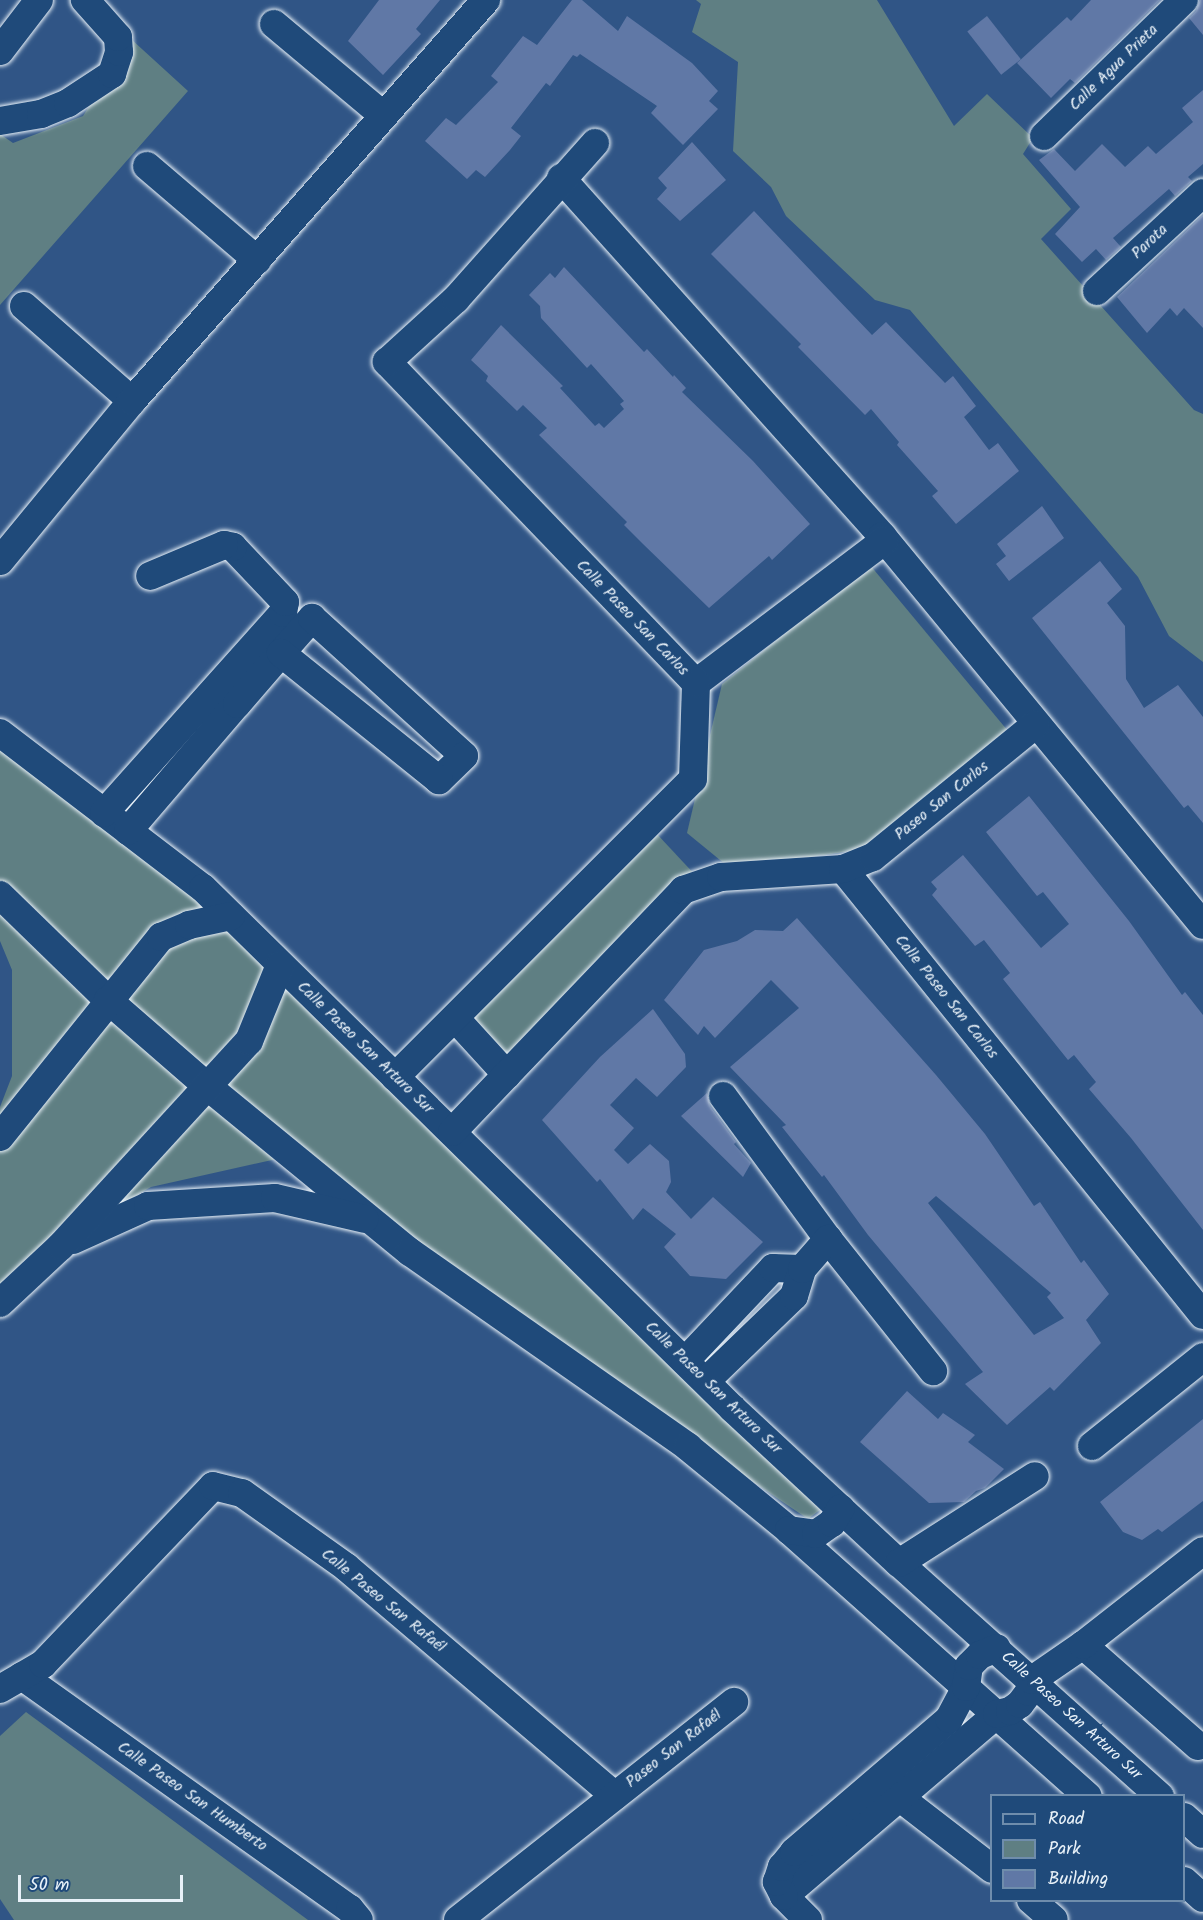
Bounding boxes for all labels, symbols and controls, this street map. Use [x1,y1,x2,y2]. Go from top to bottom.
street label: Calle Agua Prieta [1066,21,1162,115]
street label: Parota [1128,221,1172,263]
street label: Calle Paseo San Carlos [572,556,692,680]
street label: Paseo San Carlos [891,757,993,845]
street label: Calle Paseo San Carlos [890,931,1002,1063]
street label: Calle Paseo San Arturo Sur [293,978,437,1118]
street label: Calle Paseo San Arturo Sur [641,1318,785,1458]
street label: Calle Paseo San Rafaél [317,1545,449,1657]
street label: Calle Paseo San Arturo Sur [997,1648,1145,1784]
street label: Paseo San Rafaél [622,1706,726,1792]
street label: Calle Paseo San Humberto [113,1738,271,1856]
legend [990,1794,1185,1902]
text: Road [1048,1805,1084,1834]
text: Park [1048,1835,1081,1864]
scale bar [21,1863,186,1901]
text: Building [1048,1865,1108,1894]
text: 50 m [29,1871,69,1900]

